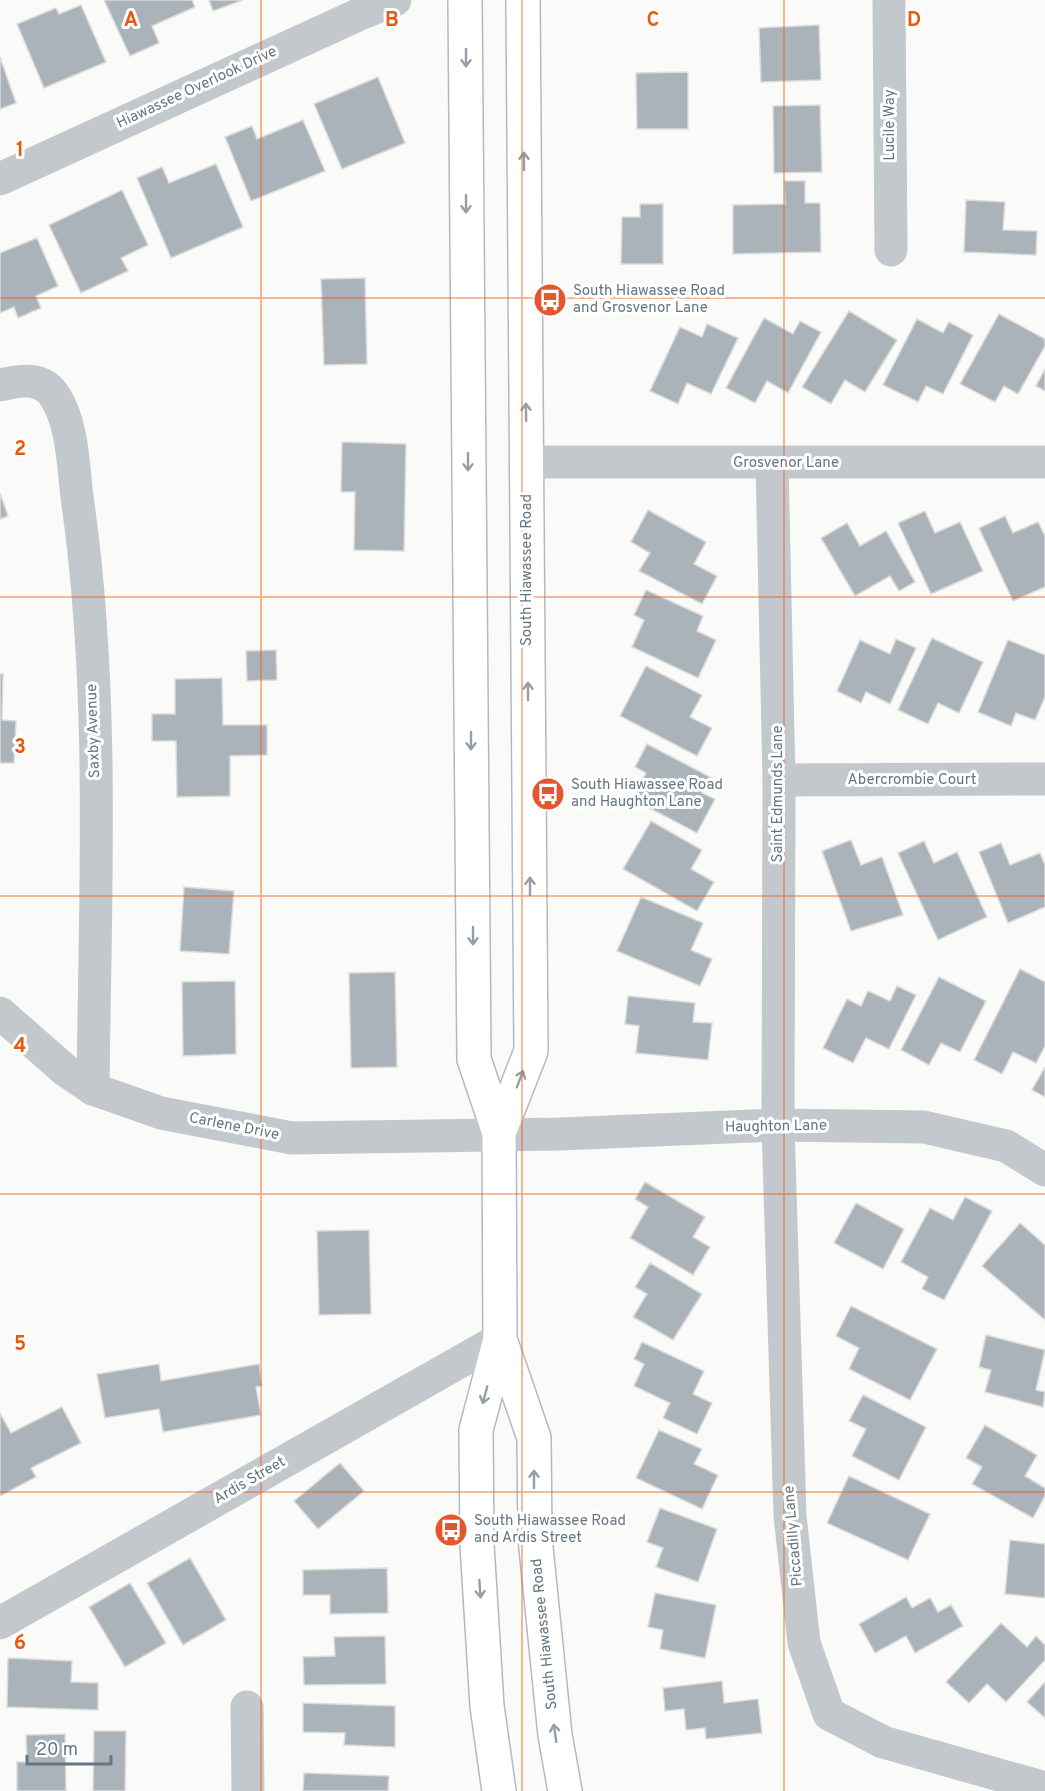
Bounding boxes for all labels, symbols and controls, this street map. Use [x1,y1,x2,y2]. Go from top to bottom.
text: A [124,8,138,34]
text: B [385,8,399,34]
text: C [647,8,659,34]
text: D [907,8,921,34]
street label: Hiawassee Overlook Drive [114,42,280,134]
one-way arrow [460,48,472,68]
street label: Lucile Way [881,89,900,161]
text: 1 [16,138,24,164]
one-way arrow [518,151,530,171]
one-way arrow [460,193,472,213]
bus stop icon: South Hiawassee Road and Grosvenor Lane [532,282,568,318]
place label: South Hiawassee Road and Grosvenor Lane [573,282,725,318]
one-way arrow [520,402,532,422]
text: 2 [14,437,26,463]
one-way arrow [463,451,474,471]
street label: Grosvenor Lane [733,454,839,473]
street label: South Hiawassee Road [518,494,537,646]
one-way arrow [522,681,534,701]
street label: Saxby Avenue [83,684,105,778]
street label: Saint Edmunds Lane [769,725,788,863]
one-way arrow [465,730,477,750]
text: 3 [14,735,26,761]
street label: Abercrombie Court [848,771,976,790]
bus stop icon: South Hiawassee Road and Haughton Lane [530,776,566,812]
place label: South Hiawassee Road and Haughton Lane [571,776,723,812]
one-way arrow [524,876,536,896]
one-way arrow [467,925,478,945]
text: 4 [14,1034,26,1060]
one-way arrow [515,1070,526,1088]
street label: Carlene Drive [187,1109,281,1145]
street label: Haughton Lane [725,1117,827,1137]
text: 5 [14,1332,26,1358]
one-way arrow [479,1385,490,1404]
street label: Ardis Street [211,1453,289,1509]
one-way arrow [528,1470,540,1490]
street label: Piccadilly Lane [780,1485,808,1587]
bus stop icon: South Hiawassee Road and Ardis Street [433,1512,469,1548]
place label: South Hiawassee Road and Ardis Street [474,1512,626,1548]
street label: South Hiawassee Road [528,1557,562,1711]
one-way arrow [475,1578,486,1598]
text: 6 [14,1631,26,1657]
one-way arrow [549,1724,560,1744]
scale bar [27,1728,111,1766]
text: 20 m [36,1739,78,1762]

